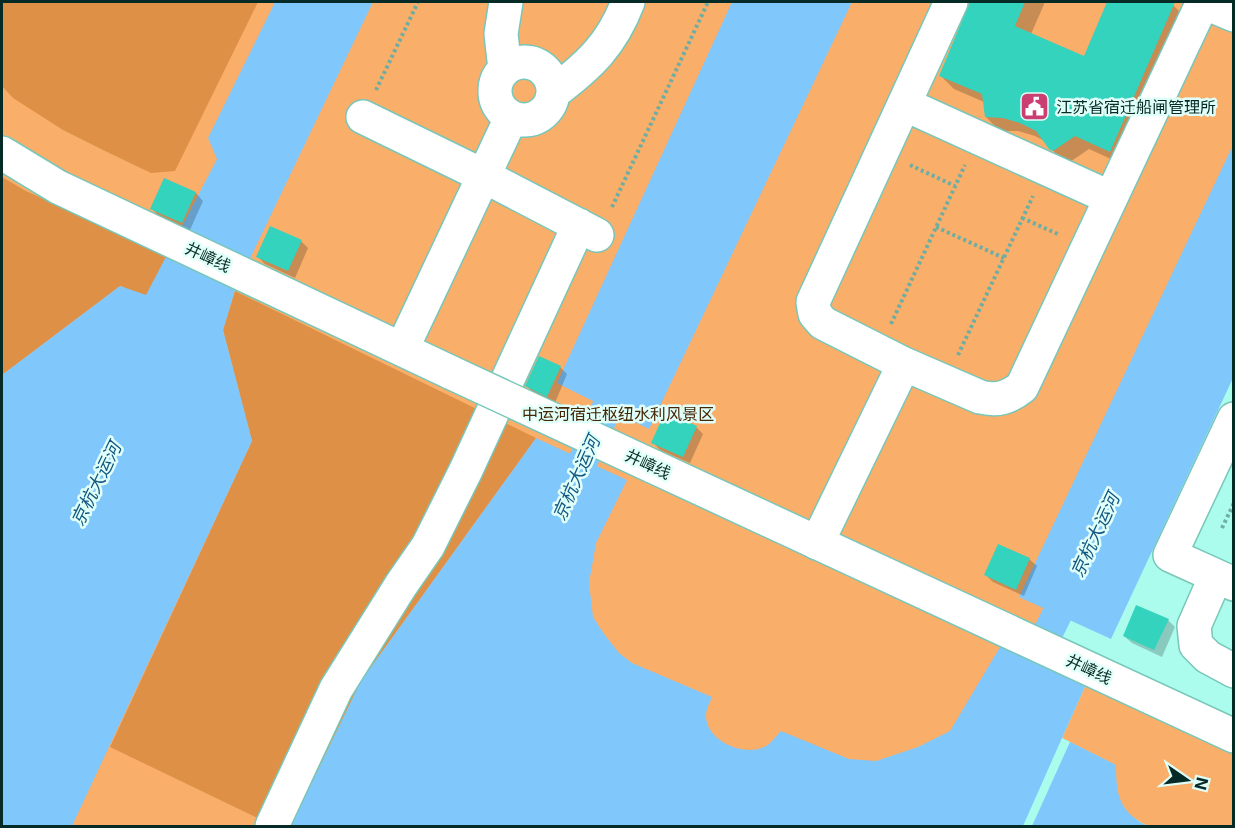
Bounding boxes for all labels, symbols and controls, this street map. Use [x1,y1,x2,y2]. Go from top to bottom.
public building icon: 江苏省宿迁船闸管理所 [1019,91,1051,123]
place label: 江苏省宿迁船闸管理所 [1056,97,1216,117]
street label: 井嶂线 [182,238,234,276]
park label: 中运河宿迁枢纽水利风景区 [522,404,714,424]
water label: 京杭大运河 [548,430,605,523]
water label: 京杭大运河 [67,436,126,529]
street label: 井嶂线 [622,445,674,483]
water label: 京杭大运河 [1066,487,1125,580]
street label: 井嶂线 [1063,650,1115,688]
north arrow [1157,750,1217,810]
text: N [1190,775,1213,792]

